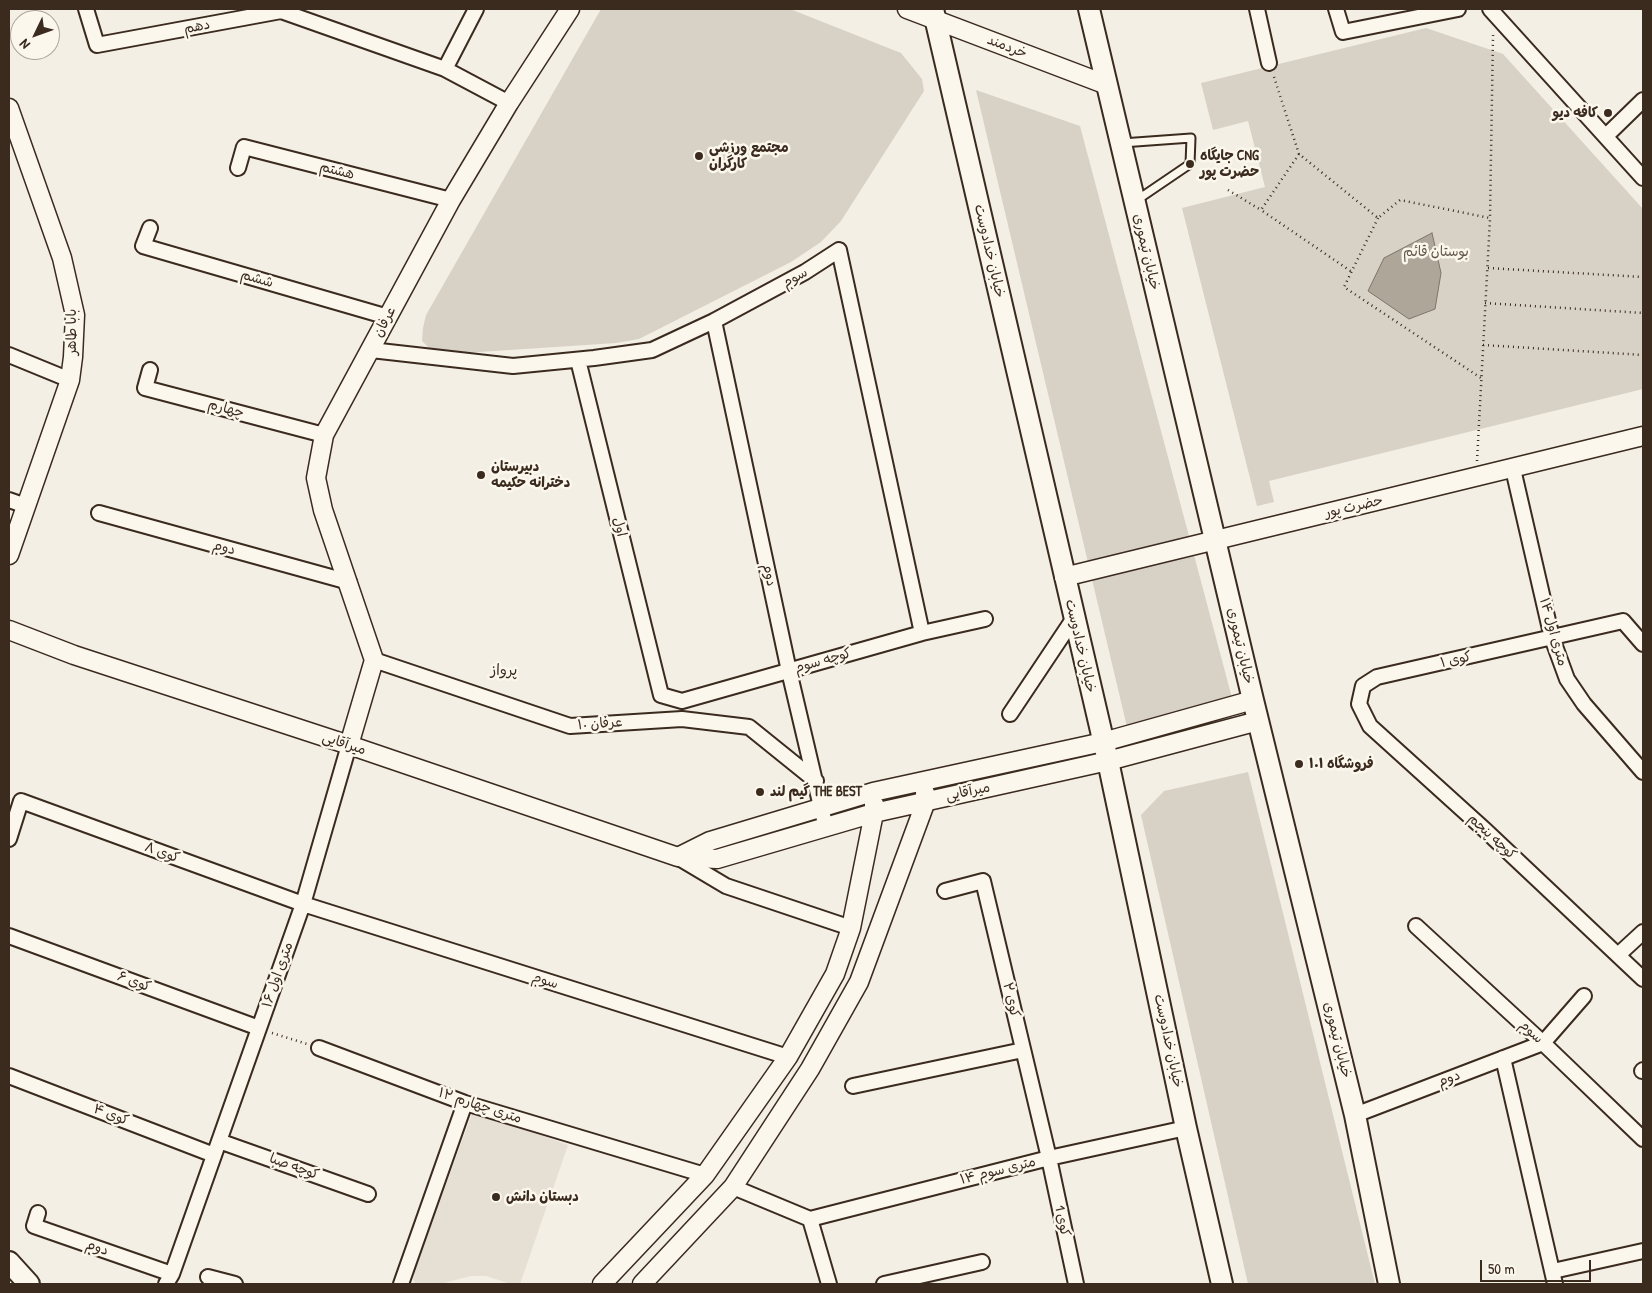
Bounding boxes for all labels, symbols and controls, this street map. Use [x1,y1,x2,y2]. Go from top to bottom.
north arrow [10,10,60,60]
street label: دهم [182,16,212,38]
street label: خردمند [985,32,1029,62]
text: N [15,36,34,54]
place label: کافه دیو [1552,105,1598,121]
marker: کافه دیو [1602,107,1614,119]
place label: مجتمع ورزشی کارگران [709,140,789,172]
place label: جایگاه CNG حضرت پور [1200,148,1259,180]
marker: مجتمع ورزشی کارگران [693,150,705,162]
marker: جایگاه CNG حضرت پور [1184,158,1196,170]
street label: هشتم [318,159,356,183]
street label: خیابان خدادوست [970,203,1008,299]
street label: خیابان تیموری [1129,212,1163,292]
park label: بوستان قائم [1403,244,1469,260]
street label: سوم [779,264,811,292]
street label: ششم [239,266,275,292]
street label: عرفان [370,304,400,340]
street label: بابا طاهر [64,309,80,355]
street label: چهارم [206,396,246,422]
place label: دبیرستان دخترانه حکیمه [491,459,570,492]
marker: دبیرستان دخترانه حکیمه [475,469,487,481]
street label: حضرت پور [1323,492,1385,522]
street label: اول [609,516,629,538]
street label: دوم [211,537,237,559]
street label: دوم [758,562,780,588]
street label: ۱۴ متری اول [1535,596,1571,668]
street label: خیابان خدادوست [1061,598,1099,694]
street label: خیابان تیموری [1223,606,1257,686]
street label: کوچه سوم [793,645,853,677]
street label: کوی ۱ [1439,648,1473,672]
district label: پرواز [491,662,517,680]
street label: عرفان ۱۰ [577,714,623,734]
street label: میرآقایی [320,729,368,759]
place label: فروشگاه ۱۰۱ [1309,756,1374,772]
marker: فروشگاه ۱۰۱ [1293,758,1305,770]
street label: میرآقایی [944,779,992,805]
place label: گیم لند THE BEST [770,784,862,800]
marker: گیم لند THE BEST [754,786,766,798]
street label: کوچه پنجم [1464,810,1520,864]
street label: کوی ۸ [142,839,182,867]
street label: ۱۶ متری اول [259,940,297,1010]
street label: کوی ۶ [115,968,153,996]
street label: سوم [530,969,560,993]
street label: کوی ۲ [999,981,1023,1019]
street label: خیابان خدادوست [1150,993,1186,1089]
street label: خیابان تیموری [1319,1000,1355,1080]
street label: سوم [1516,1017,1546,1047]
street label: دوم [1435,1067,1463,1091]
street label: ۱۲ متری چهارم [436,1085,524,1127]
street label: کوی ۴ [91,1101,131,1129]
street label: کوچه صبا [267,1150,321,1184]
street label: ۱۴ متری سوم [958,1153,1038,1189]
place label: دبستان دانش [506,1189,579,1205]
marker: دبستان دانش [490,1191,502,1203]
street label: کوی 1 [1051,1204,1073,1238]
street label: دوم [84,1236,110,1260]
scale bar [1482,1250,1593,1282]
text: 50 m [1488,1258,1515,1279]

